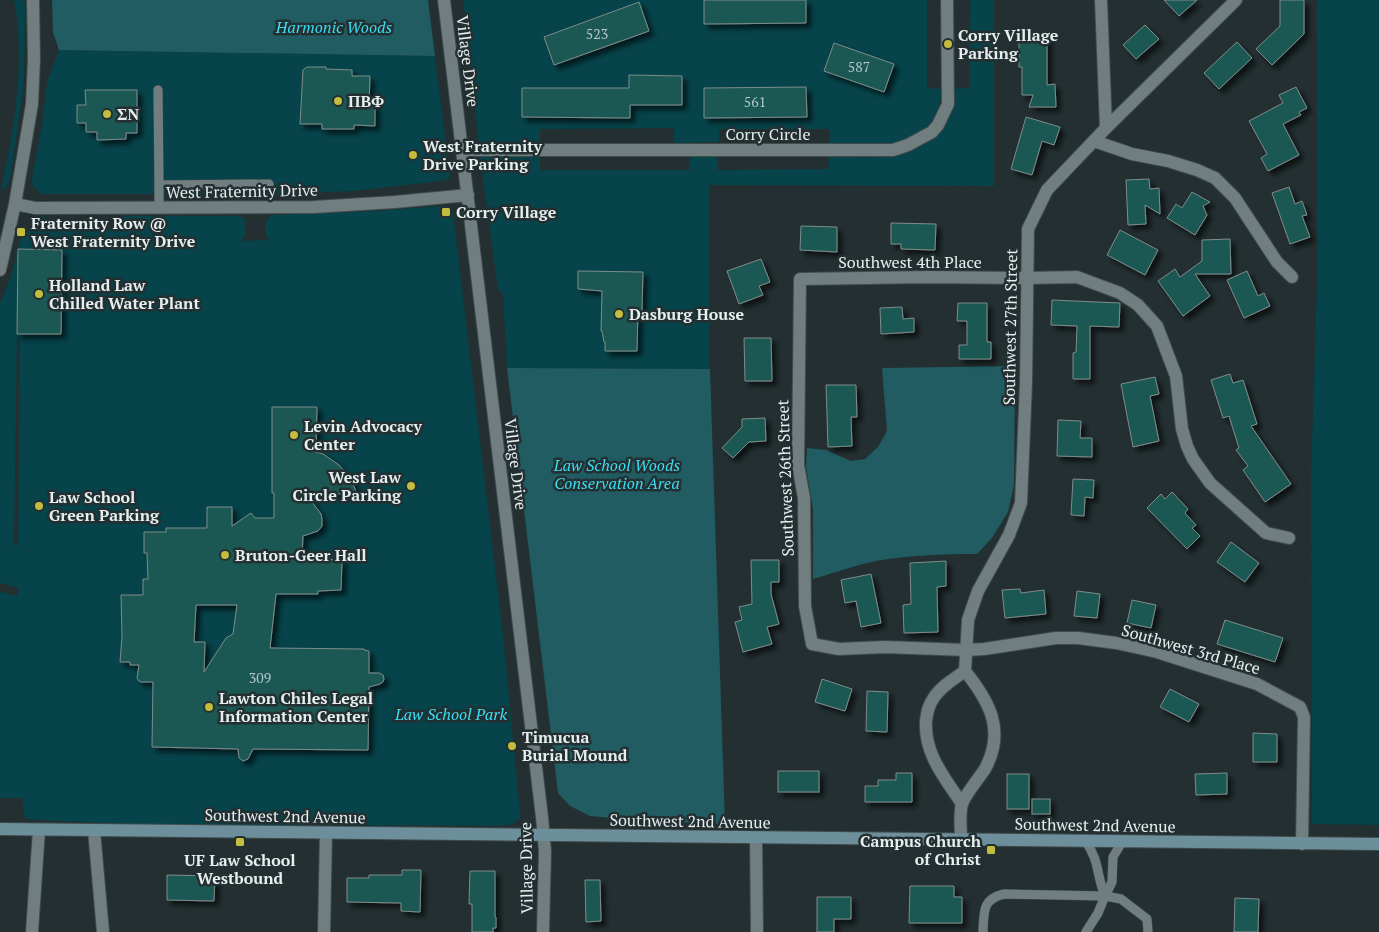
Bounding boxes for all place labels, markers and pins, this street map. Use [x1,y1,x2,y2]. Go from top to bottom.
place label: Corry Village Parking [958,24,1059,64]
marker: Corry Village Parking [942,38,954,50]
place label: ΠΒΦ [348,90,384,112]
marker: ΠΒΦ [332,95,344,107]
place label: ΣΝ [117,103,139,125]
marker: ΣΝ [101,108,113,120]
place label: West Fraternity Drive Parking [423,135,543,175]
marker: West Fraternity Drive Parking [407,149,419,161]
place label: Corry Village [456,201,557,223]
marker: Corry Village [440,206,452,218]
place label: Fraternity Row @ West Fraternity Drive [31,212,196,252]
marker: Fraternity Row @ West Fraternity Drive [15,226,27,238]
place label: Holland Law Chilled Water Plant [49,274,200,314]
marker: Holland Law Chilled Water Plant [33,288,45,300]
place label: Dasburg House [629,303,745,325]
marker: Dasburg House [613,308,625,320]
place label: Levin Advocacy Center [304,415,423,455]
marker: Levin Advocacy Center [288,429,300,441]
place label: West Law Circle Parking [292,466,402,506]
marker: West Law Circle Parking [405,480,417,492]
place label: Law School Green Parking [49,486,160,526]
marker: Law School Green Parking [33,500,45,512]
place label: Bruton-Geer Hall [235,544,367,566]
marker: Bruton-Geer Hall [219,549,231,561]
place label: Lawton Chiles Legal Information Center [219,687,373,727]
marker: Lawton Chiles Legal Information Center [203,701,215,713]
place label: Timucua Burial Mound [522,726,628,766]
marker: Timucua Burial Mound [506,740,518,752]
place label: Campus Church of Christ [860,830,982,870]
marker: UF Law School Westbound [234,836,246,848]
marker: Campus Church of Christ [985,844,997,856]
place label: UF Law School Westbound [184,849,296,889]

